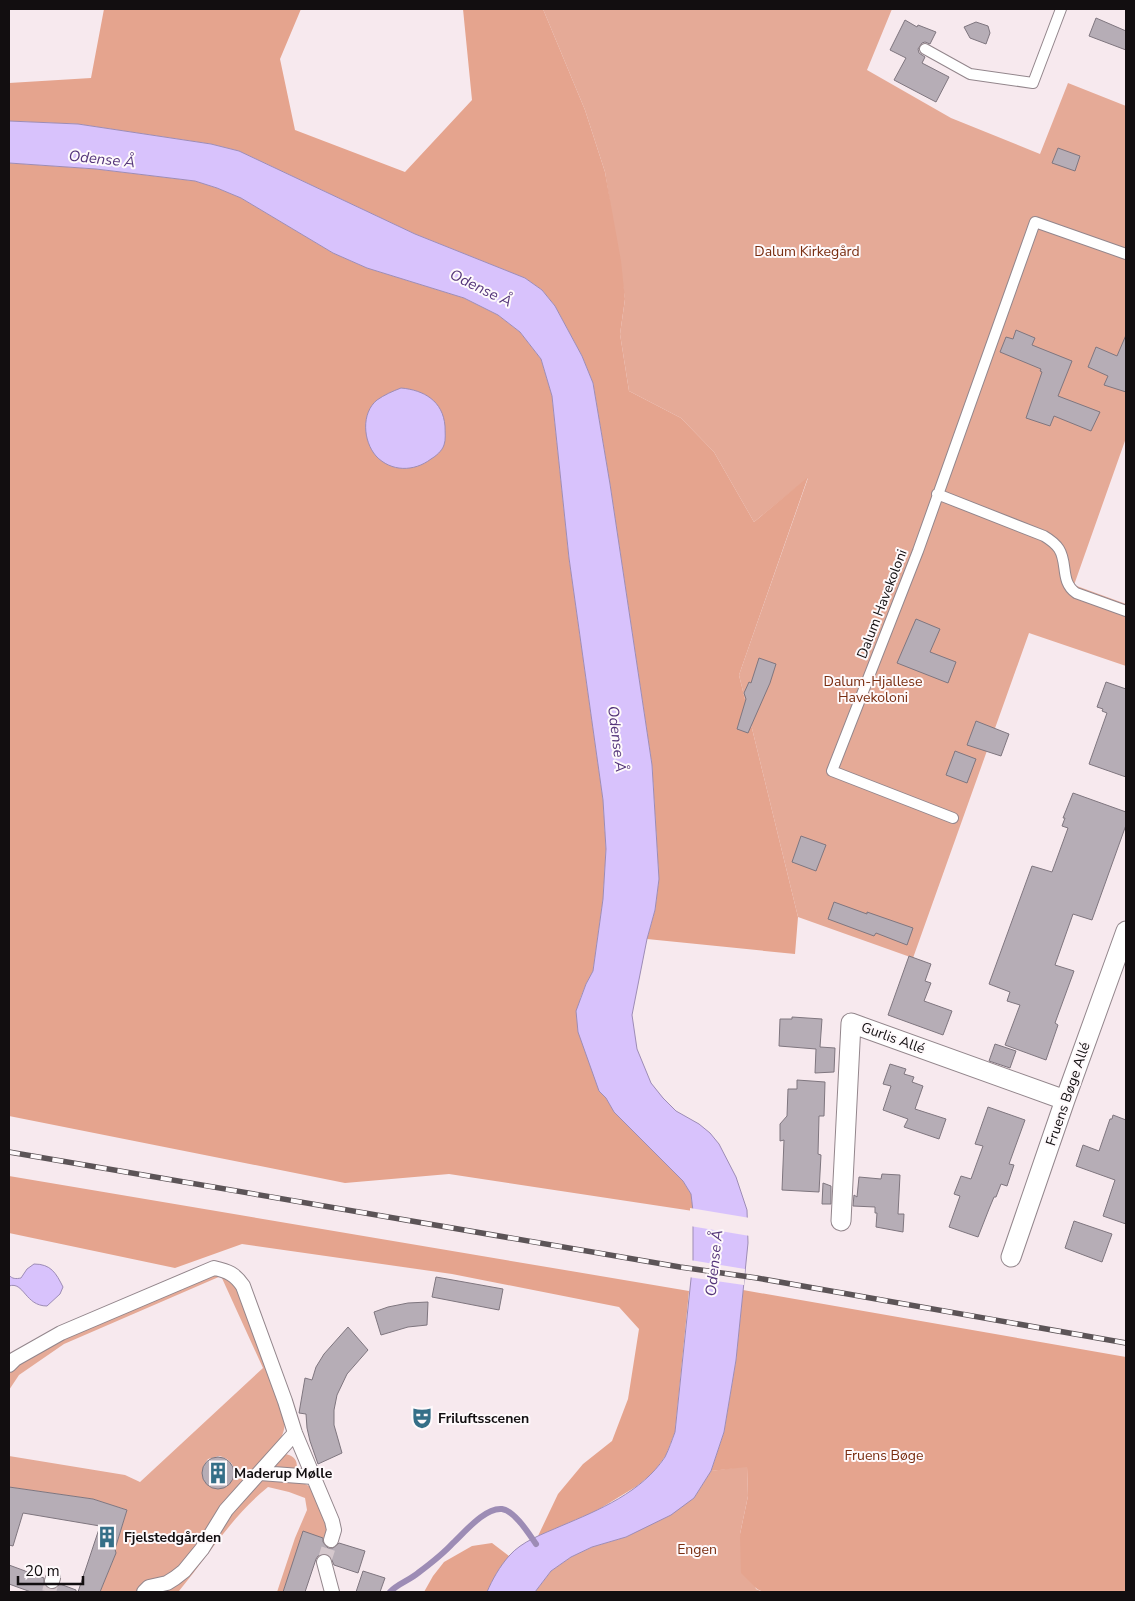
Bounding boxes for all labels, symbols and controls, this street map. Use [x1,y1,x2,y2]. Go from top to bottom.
water label: Odense Å [68,145,136,172]
park label: Dalum Kirkegård [754,242,860,261]
water label: Odense Å [447,263,516,312]
street label: Dalum Havekoloni [852,547,912,661]
park label: Dalum-Hjallese Havekoloni [824,672,922,707]
water label: Odense Å [603,705,632,773]
street label: Gurlis Allé [858,1018,928,1058]
street label: Fruens Bøge Allé [1041,1040,1095,1148]
water label: Odense Å [700,1229,727,1297]
theatre icon: Friluftsscenen [409,1405,435,1431]
place label: Friluftsscenen [438,1409,529,1428]
park label: Fruens Bøge [844,1446,924,1465]
building icon: Maderup Mølle [205,1460,231,1486]
place label: Maderup Mølle [234,1464,333,1483]
building icon: Fjelstedgården [94,1524,120,1550]
place label: Fjelstedgården [124,1528,221,1547]
park label: Engen [677,1540,717,1559]
scale bar [18,1554,82,1586]
text: 20 m [25,1561,60,1581]

